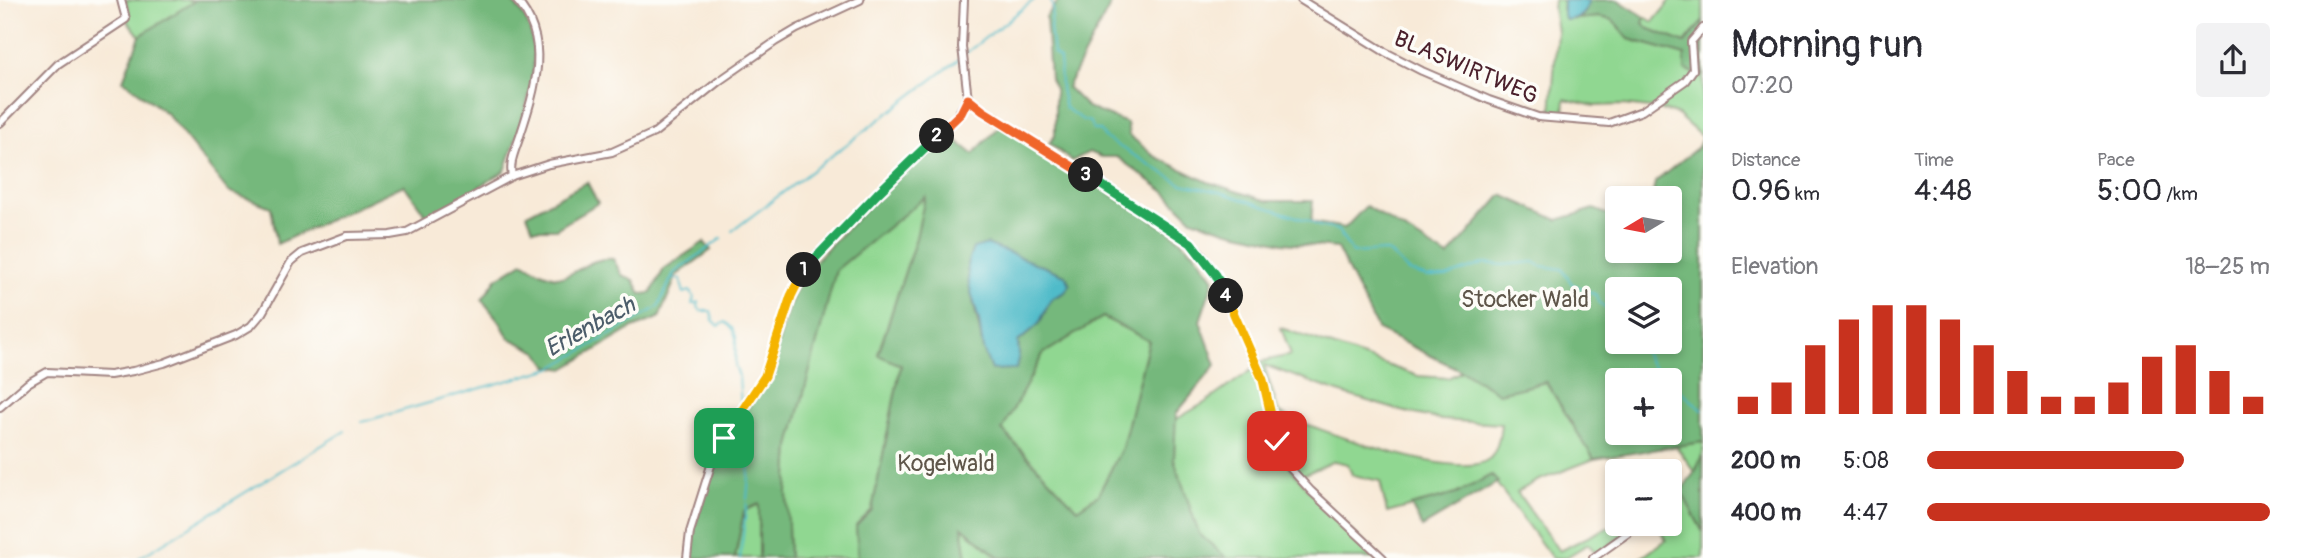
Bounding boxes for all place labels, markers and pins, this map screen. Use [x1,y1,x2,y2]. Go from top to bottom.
pin: 2 [920,118,954,154]
pin: 3 [1068,158,1104,192]
pin: 1 [786,252,822,288]
pin: 4 [1208,278,1244,314]
pin [694,408,754,468]
pin [1247,411,1307,471]

